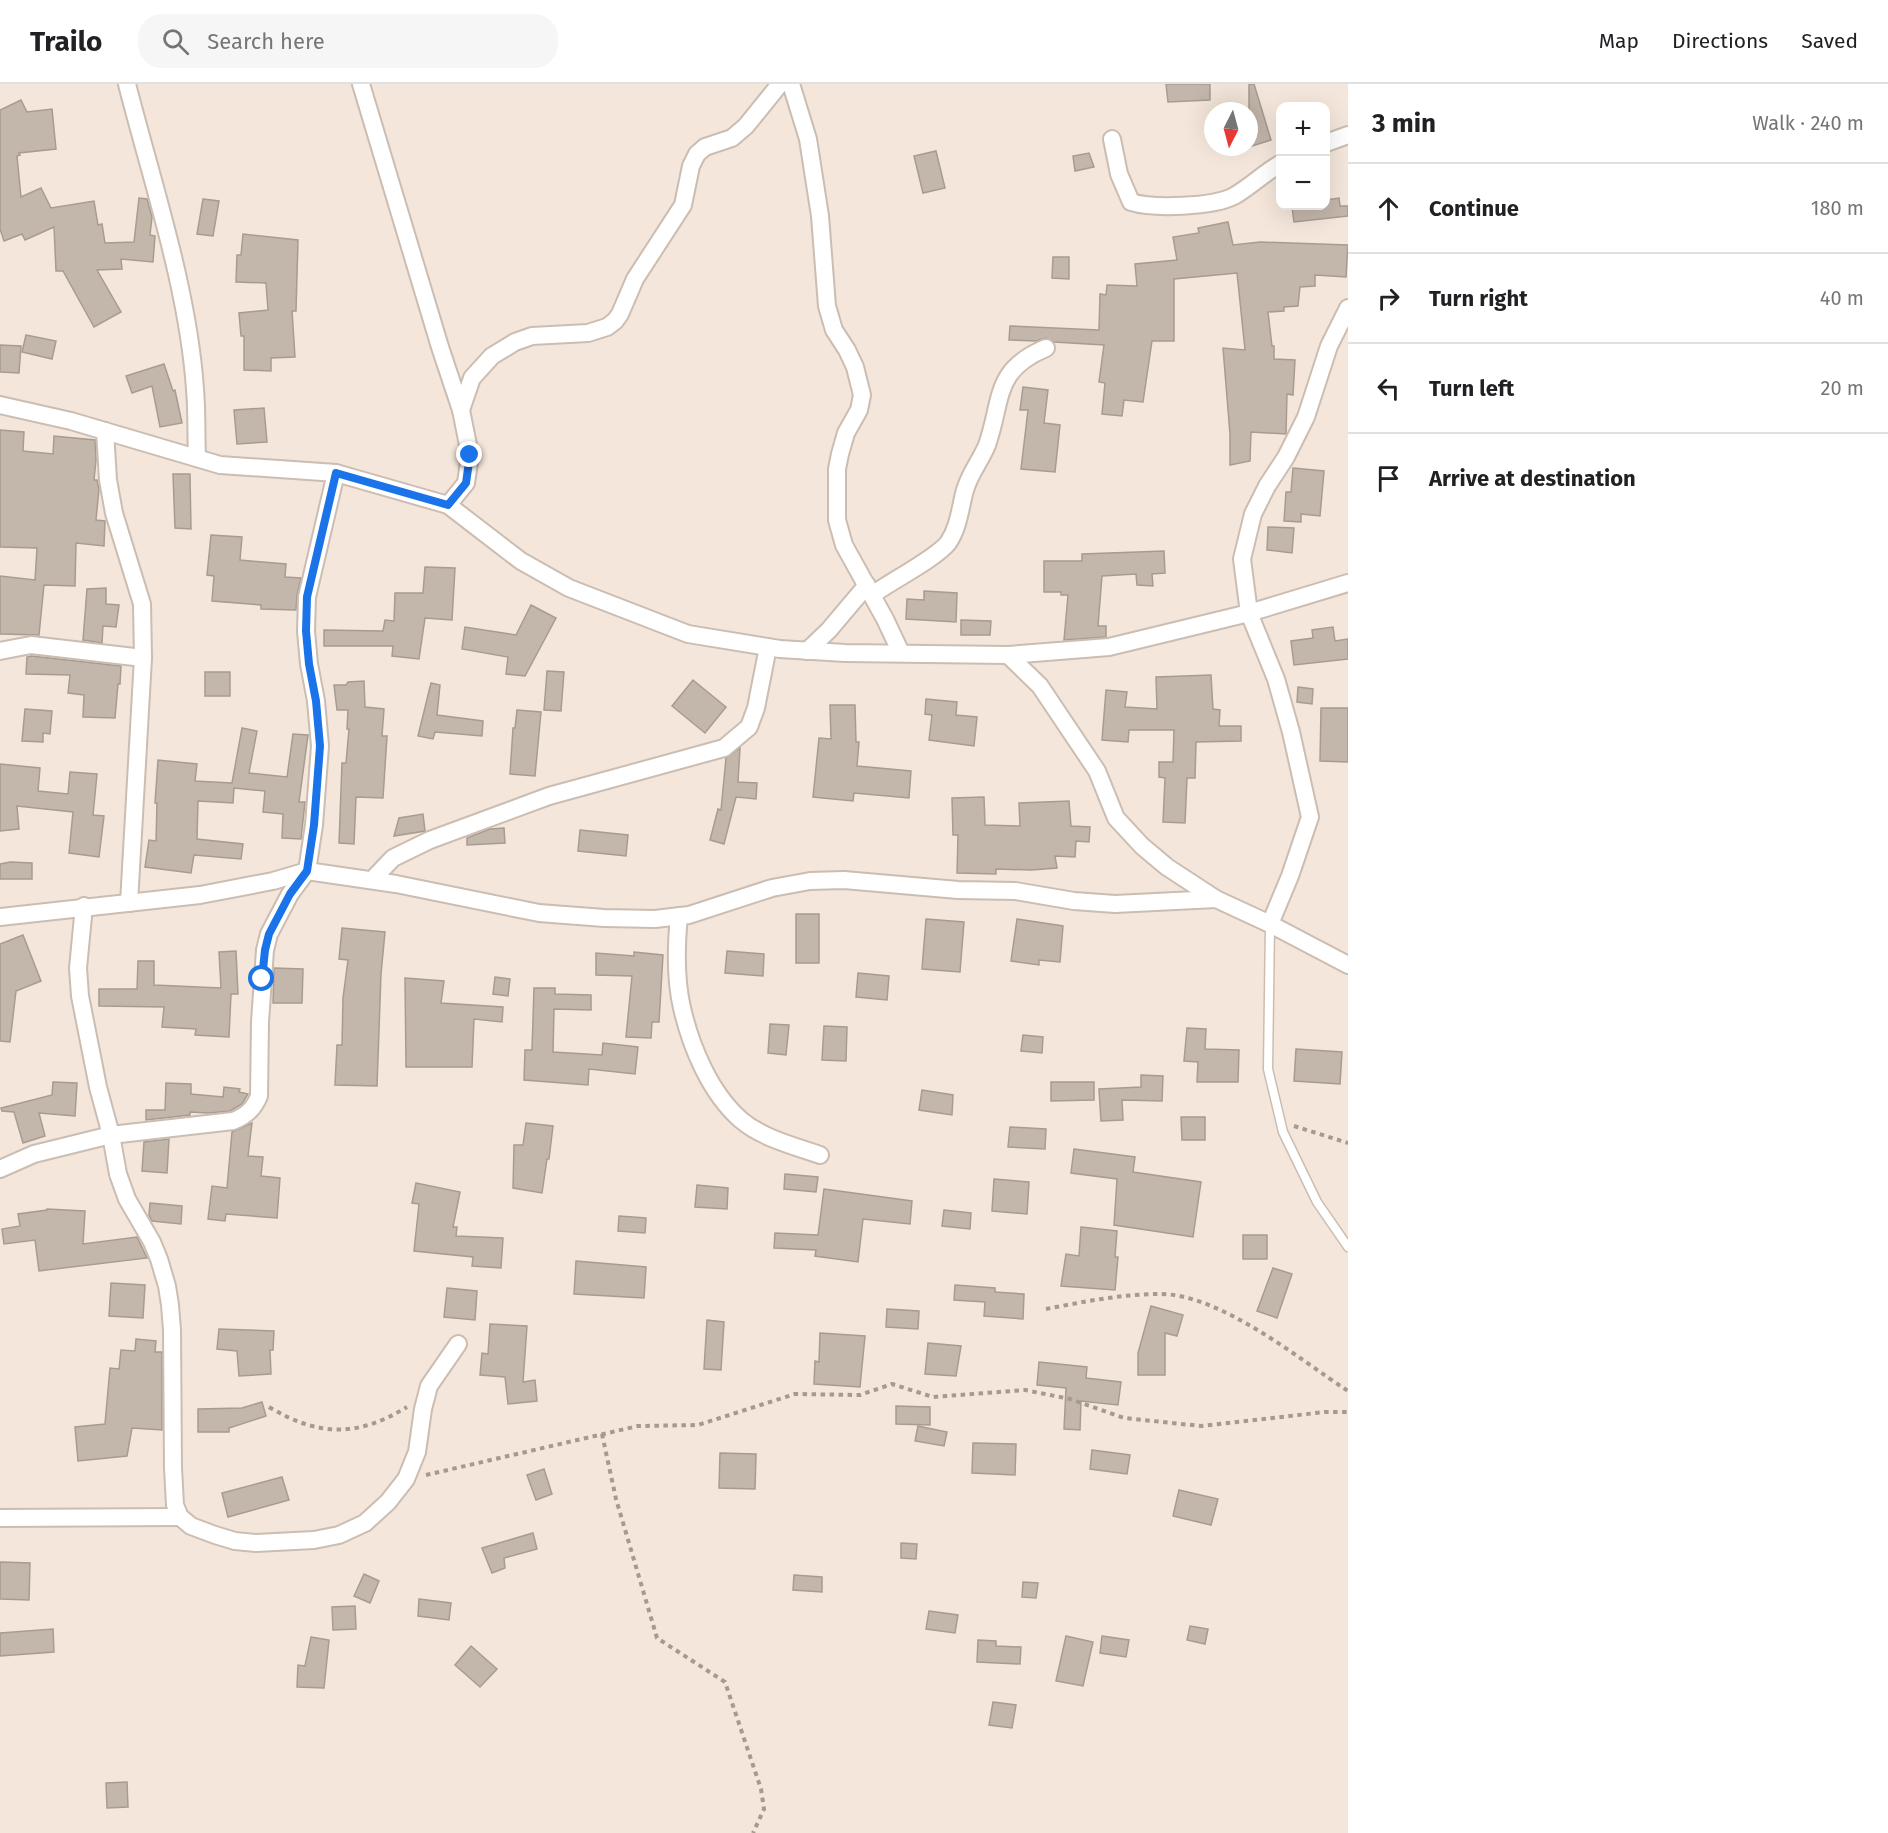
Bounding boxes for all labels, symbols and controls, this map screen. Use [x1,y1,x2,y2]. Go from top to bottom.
search box [138,14,558,68]
text: Trailo [30,25,102,58]
icon: search [159,25,192,58]
text: Search here [207,28,325,55]
text: Map [1599,28,1639,54]
text: Directions [1672,28,1768,54]
text: Saved [1801,28,1858,54]
north arrow [1204,102,1258,156]
map controls [1276,102,1330,210]
button: + [1276,102,1330,156]
text: 3 min [1372,108,1436,139]
text: Walk · 240 m [1752,111,1864,135]
button: − [1276,156,1330,210]
icon: ahead [1372,192,1405,225]
text: Continue [1429,195,1519,222]
text: 180 m [1811,196,1864,220]
icon: right [1372,282,1405,315]
text: Turn right [1429,285,1528,312]
text: 40 m [1820,286,1864,310]
icon: left [1372,372,1405,405]
text: Turn left [1429,375,1514,402]
text: 20 m [1821,376,1864,400]
route end [456,441,482,467]
icon: arrive [1372,462,1405,495]
text: Arrive at destination [1429,465,1636,492]
route start [248,965,274,991]

